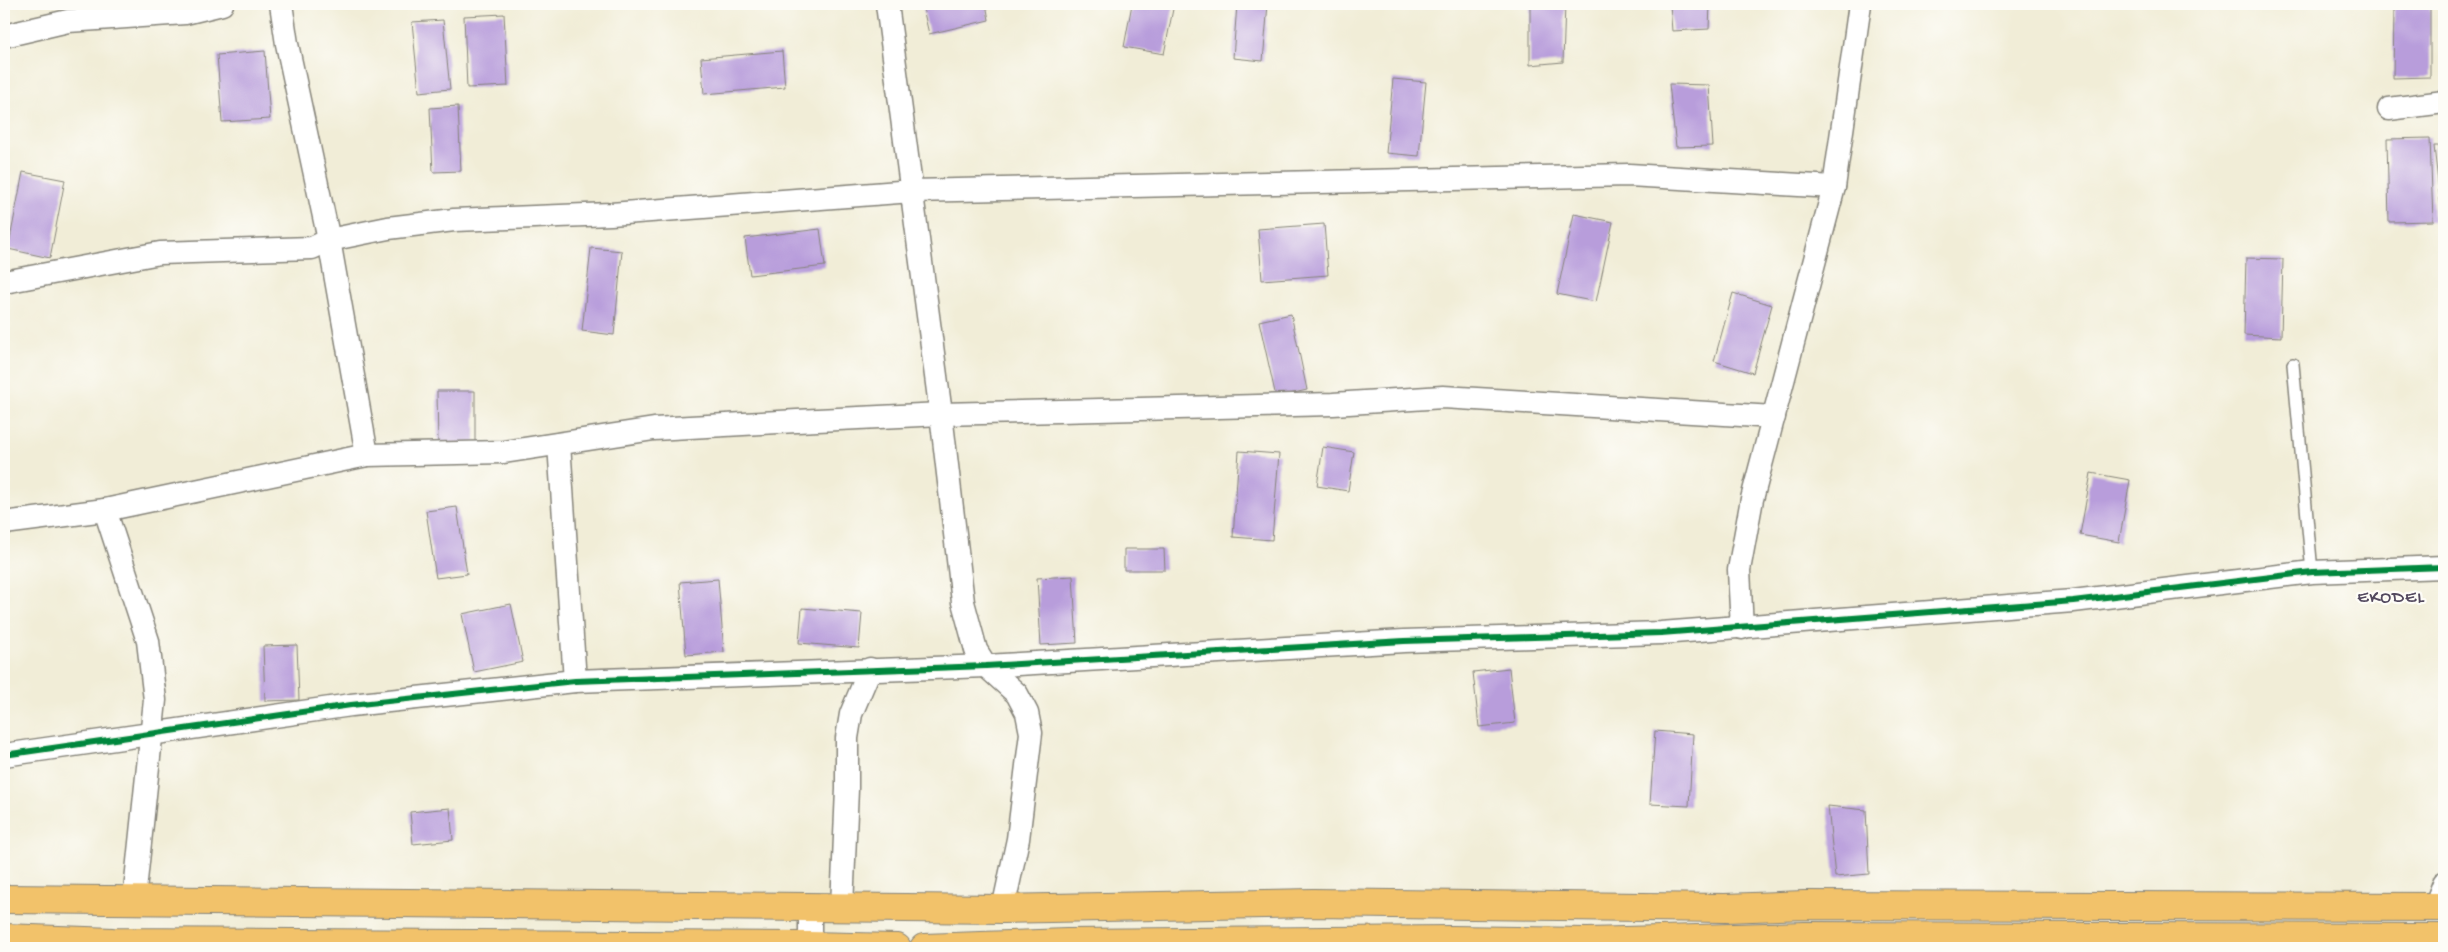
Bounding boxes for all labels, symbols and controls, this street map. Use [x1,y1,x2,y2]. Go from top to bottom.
district label: EKODEL [2357,588,2425,609]

